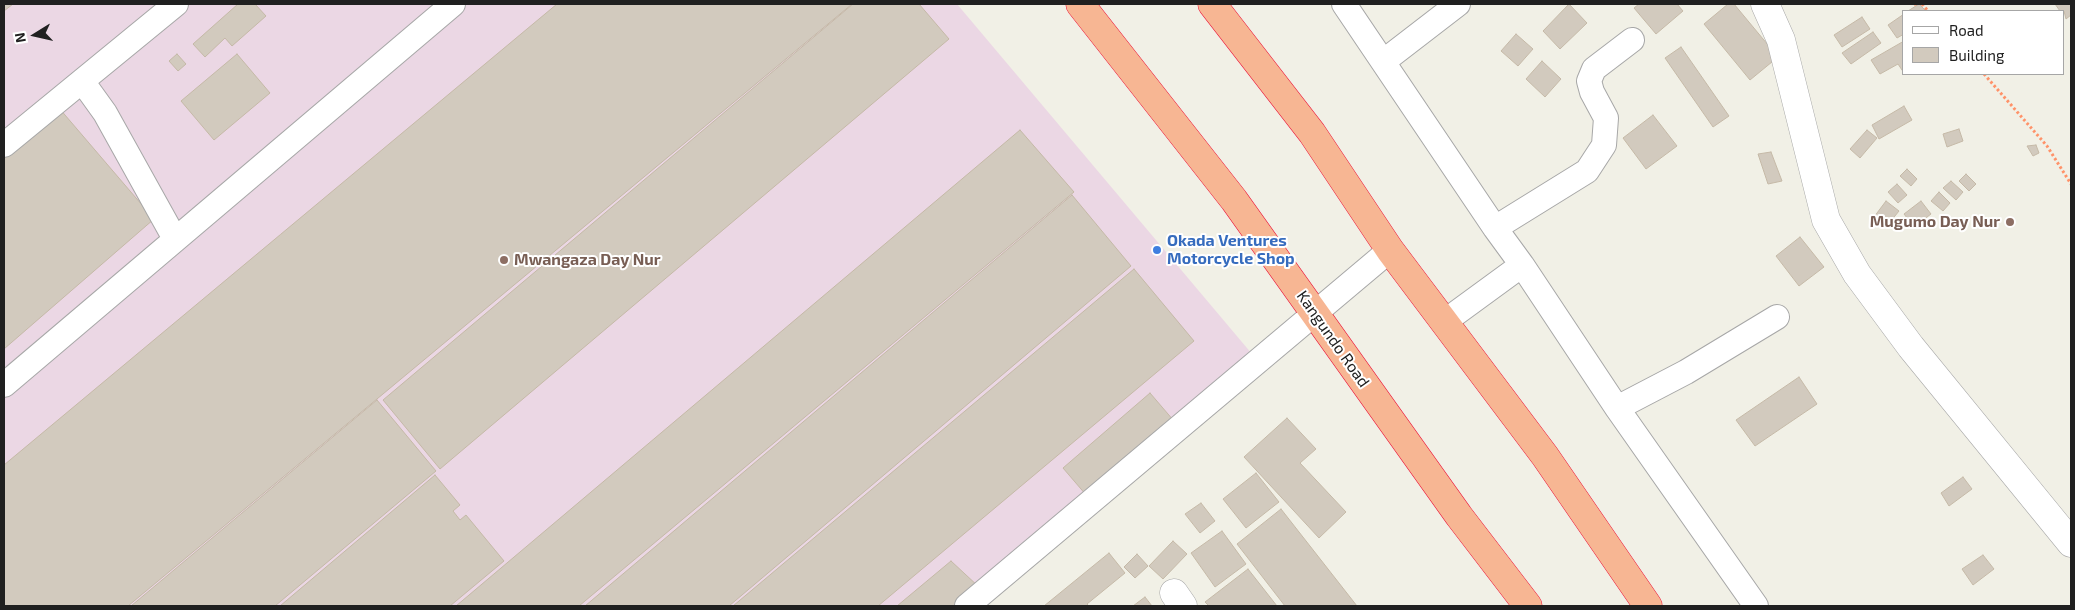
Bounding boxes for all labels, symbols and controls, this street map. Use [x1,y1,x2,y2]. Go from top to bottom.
north arrow [10,10,60,60]
legend [1902,10,2065,75]
text: Road [1949,21,1984,39]
text: N [10,31,29,44]
text: Building [1949,46,2004,64]
place label: Mugumo Day Nur [1870,212,2000,232]
marker: Mugumo Day Nur [2004,216,2016,228]
place label: Okada Ventures Motorcycle Shop [1167,231,1295,269]
marker: Okada Ventures Motorcycle Shop [1151,244,1163,256]
place label: Mwangaza Day Nur [514,250,661,270]
marker: Mwangaza Day Nur [498,254,510,266]
street label: Kangundo Road [1293,287,1373,391]

